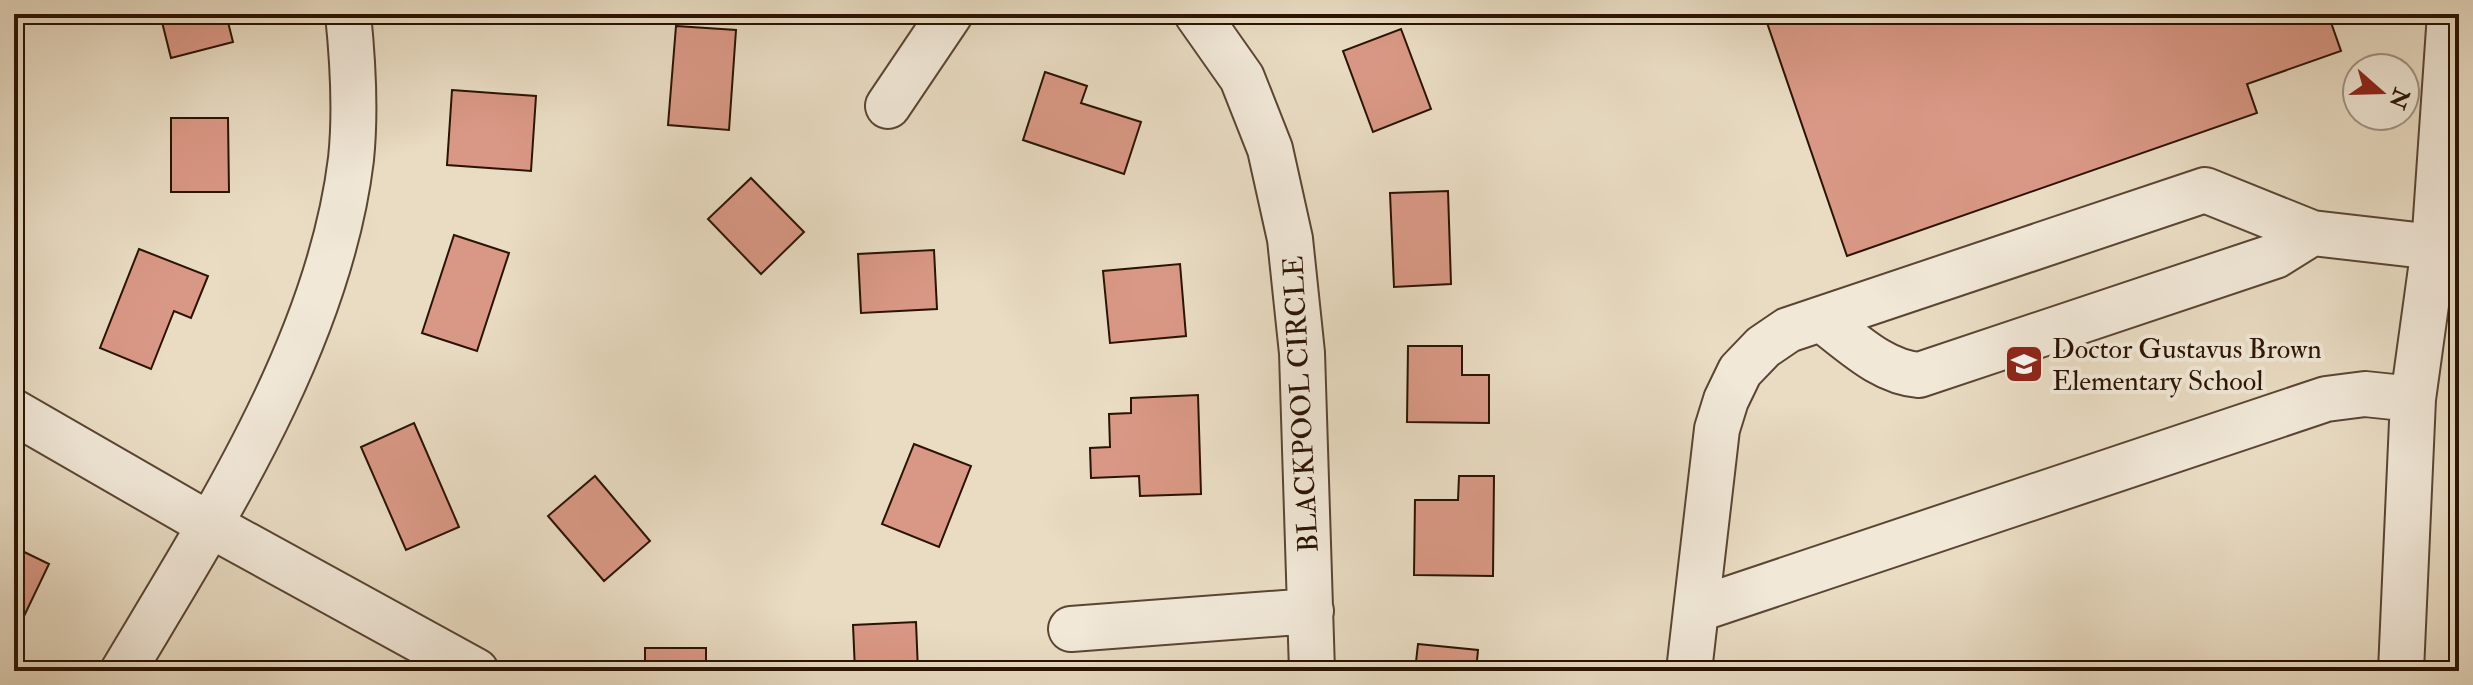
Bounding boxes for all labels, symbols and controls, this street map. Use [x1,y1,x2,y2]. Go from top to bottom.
north arrow [2341,52,2421,132]
text: N [2382,84,2416,113]
street label: BLACKPOOL CIRCLE [1276,255,1327,553]
place label: Doctor Gustavus Brown Elementary School [2052,332,2322,399]
school or university icon: Doctor Gustavus Brown Elementary School [2003,343,2045,385]

